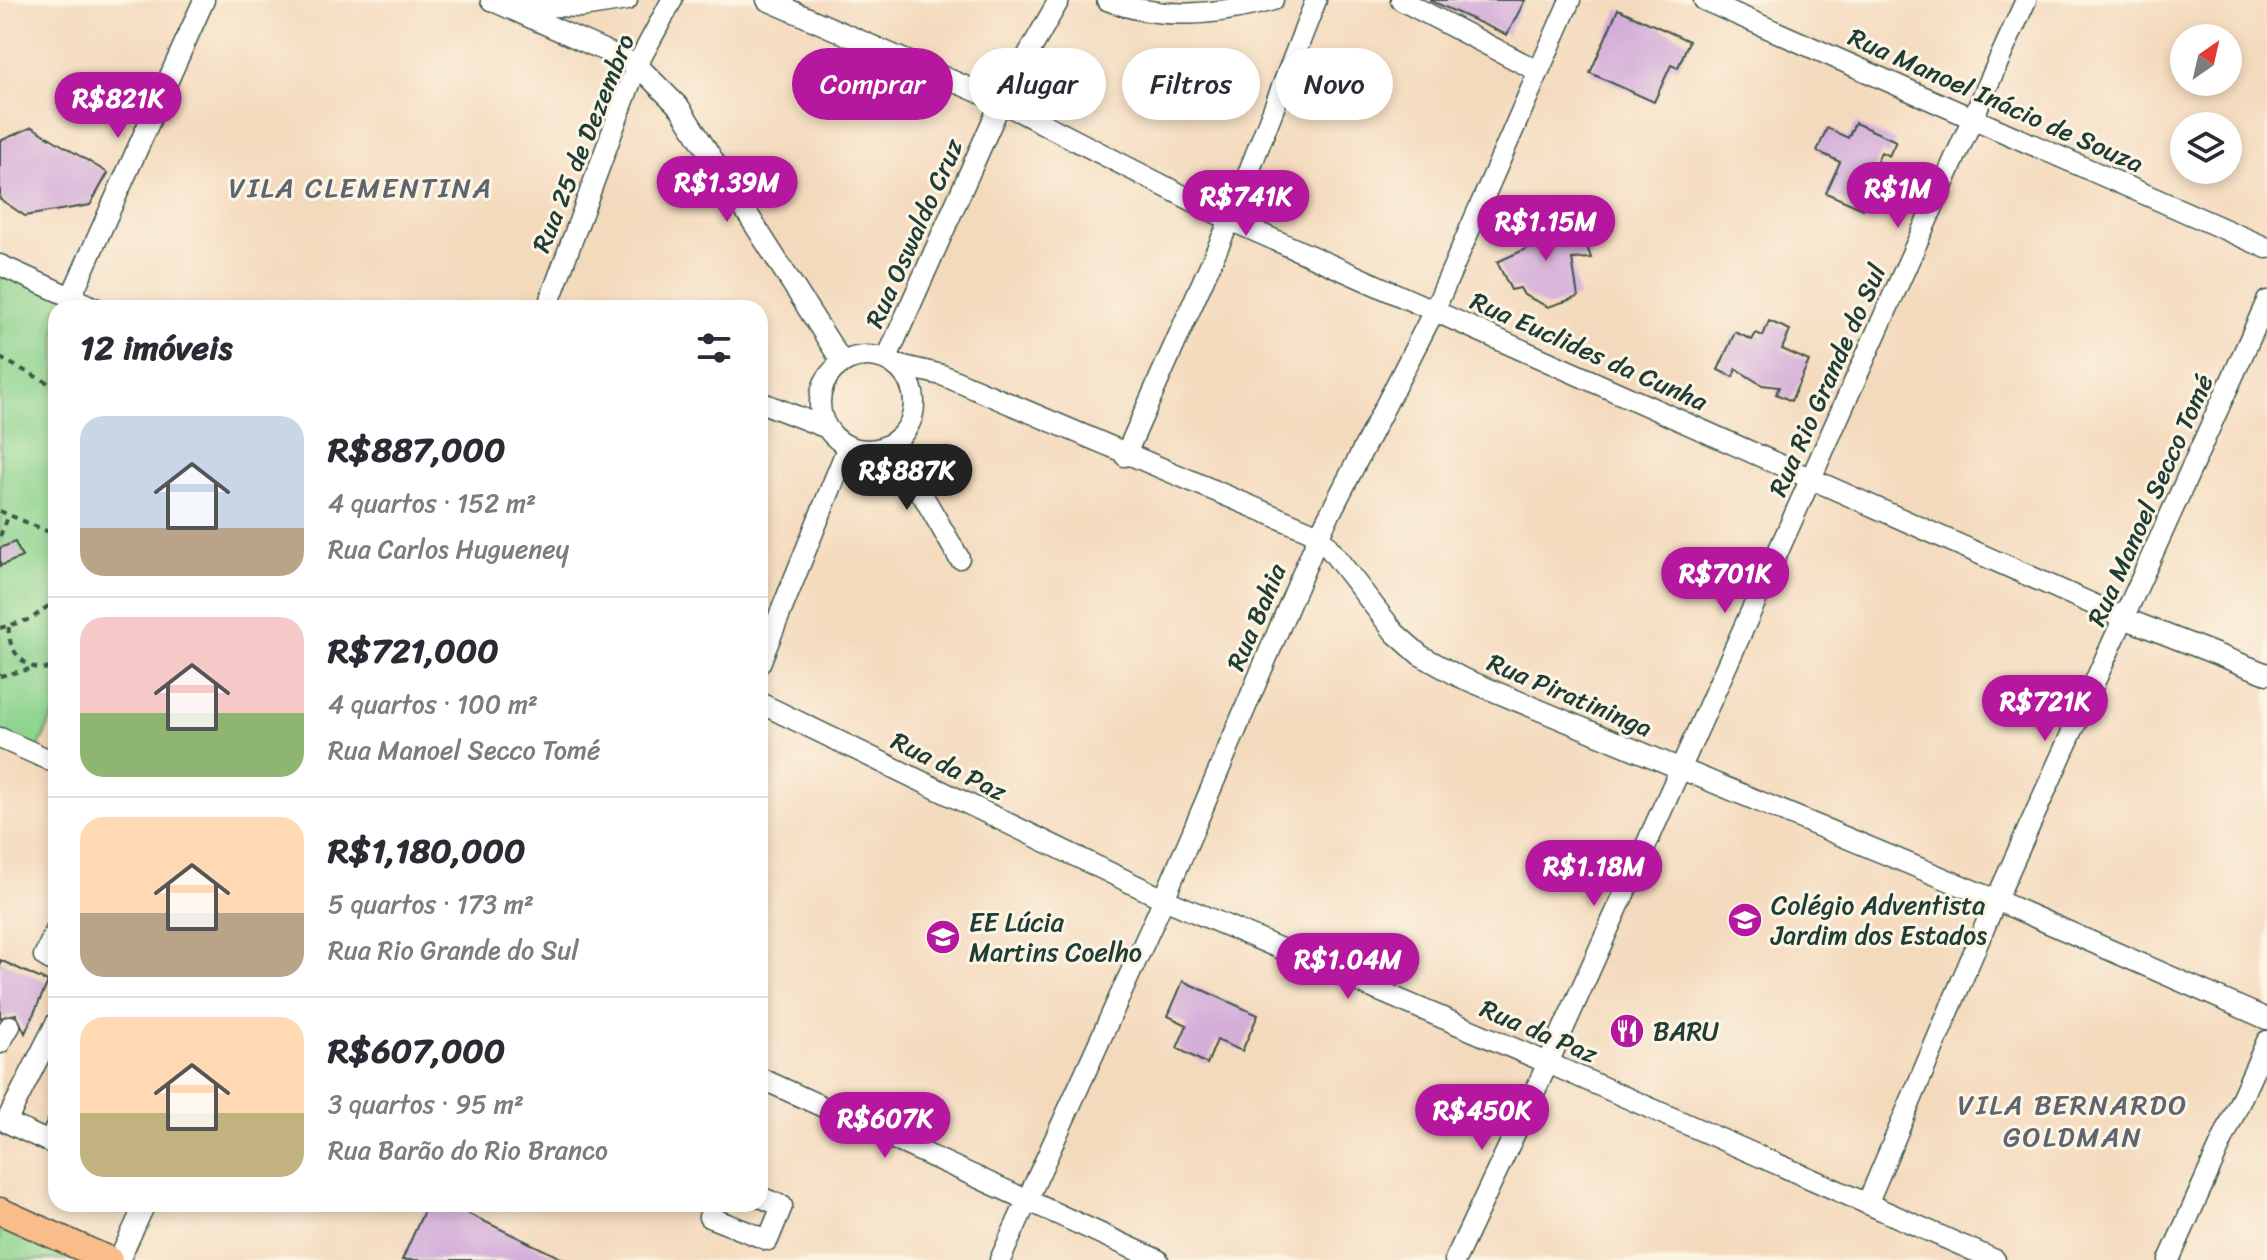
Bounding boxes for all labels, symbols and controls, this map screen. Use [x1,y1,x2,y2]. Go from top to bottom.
street label: Rua Manoel Inácio de Souza [1841,14,2151,186]
north arrow [2170,24,2242,96]
map controls [2170,24,2242,184]
street label: Rua 25 de Dezembro [518,26,648,259]
chip: Comprar [792,48,953,120]
chip: Alugar [969,48,1106,120]
chip: Filtros [1122,48,1260,120]
chip: Novo [1276,48,1393,120]
pin: R$821K [53,72,183,140]
text: R$821K [73,75,163,121]
button: layers [2170,112,2242,184]
street label: Rua Oswaldo Cruz [852,130,977,335]
pin: R$1.39M [653,156,801,224]
text: R$1.39M [675,159,779,205]
pin: R$1M [1851,162,1945,230]
district label: VILA CLEMENTINA [229,163,493,212]
text: R$1M [1865,165,1931,211]
pin: R$741K [1181,170,1311,238]
text: R$741K [1200,173,1292,219]
pin: R$1.15M [1472,195,1620,263]
text: R$1.15M [1495,198,1597,244]
street label: Rua Rio Grande do Sul [1755,256,1899,504]
street label: Rua Euclides da Cunha [1463,278,1716,424]
text: 12 imóveis [80,318,232,378]
icon: filters [692,326,736,370]
street label: Rua Manoel Secco Tomé [2074,366,2226,634]
text: R$887,000 [328,420,506,480]
pin: R$887K [842,444,972,512]
text: R$887K [859,447,955,493]
icon: home [144,448,240,544]
text: 4 quartos · 152 m² [328,480,536,526]
text: Rua Carlos Hugueney [328,526,569,572]
pin: R$701K [1660,547,1790,615]
text: R$701K [1679,550,1771,596]
street label: Rua Bahia [1213,555,1300,678]
text: R$721,000 [328,621,499,681]
street label: Rua Piratininga [1480,639,1660,751]
icon: home [144,649,240,745]
pin: R$721K [1980,675,2110,743]
text: R$721K [2000,678,2090,724]
text: 4 quartos · 100 m² [328,681,538,727]
street label: Rua da Paz [883,718,1015,814]
text: Rua Manoel Secco Tomé [328,727,600,773]
text: R$1,180,000 [328,821,525,881]
pin: R$1.18M [1520,840,1668,908]
text: R$1.18M [1543,843,1645,889]
icon: home [144,849,240,945]
text: 5 quartos · 173 m² [328,881,534,927]
place label: Colégio Adventista Jardim dos Estados [1770,882,1987,958]
place label: EE Lúcia Martins Coelho [969,899,1142,975]
school or university icon: Colégio Adventista Jardim dos Estados [1726,901,1764,939]
school or university icon: EE Lúcia Martins Coelho [924,918,962,956]
text: Rua Rio Grande do Sul [328,927,579,973]
pin: R$1.04M [1274,933,1422,1001]
text: R$1.04M [1294,936,1402,982]
street label: Rua da Paz [1473,986,1606,1077]
place label: BARU [1653,1008,1719,1054]
restaurant icon: BARU [1608,1012,1646,1050]
text: R$607,000 [328,1021,505,1081]
icon: home [144,1049,240,1145]
district label: VILA BERNARDO GOLDMAN [1958,1080,2188,1161]
text: 3 quartos · 95 m² [328,1081,524,1127]
pin: R$450K [1417,1084,1547,1152]
text: R$450K [1433,1087,1531,1133]
pin: R$607K [820,1092,950,1160]
text: R$607K [837,1095,933,1141]
text: Rua Barão do Rio Branco [328,1127,608,1173]

